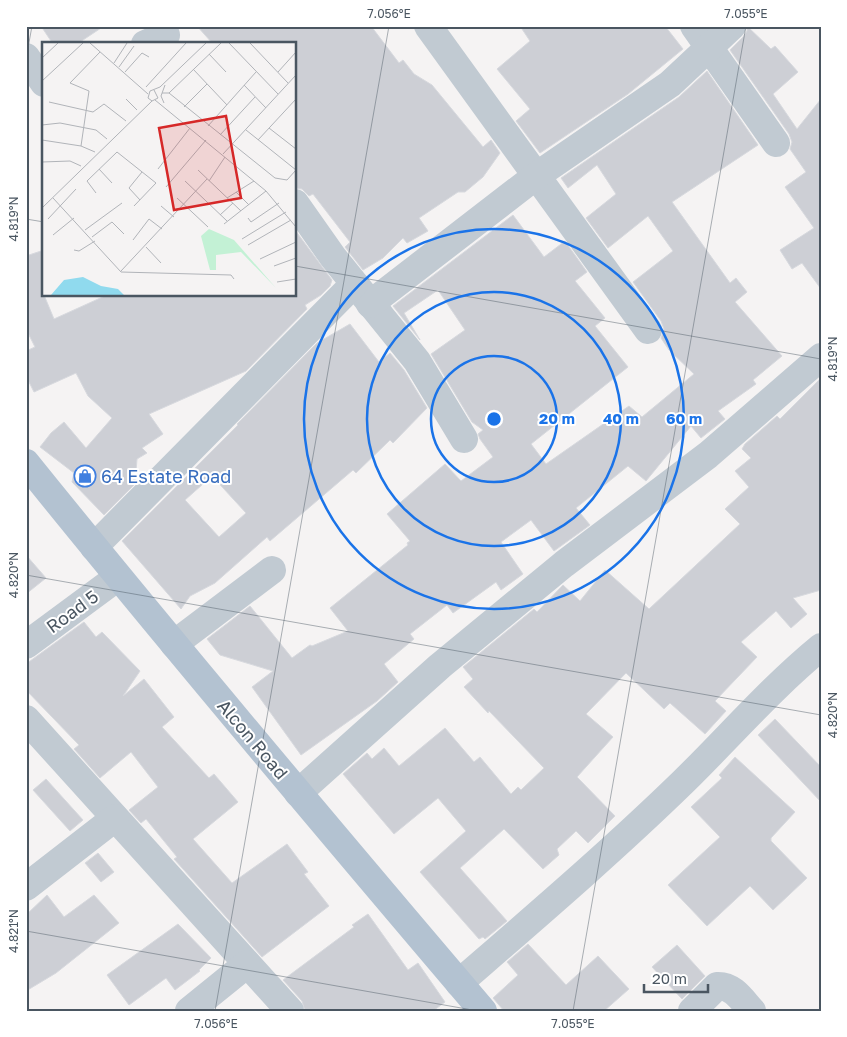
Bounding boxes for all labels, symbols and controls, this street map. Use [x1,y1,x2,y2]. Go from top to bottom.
text: 7.056°E [367,6,411,21]
text: 7.055°E [724,6,768,21]
inset map [42,42,296,296]
text: 4.819°N [6,196,21,242]
text: 4.819°N [825,336,840,382]
text: 20 m [539,409,575,427]
text: 40 m [603,409,639,427]
text: 60 m [666,409,702,427]
centre of rings [485,410,503,428]
shop icon: 64 Estate Road [73,464,97,488]
place label: 64 Estate Road [101,465,231,487]
text: 4.820°N [6,552,21,598]
street label: Road 5 [42,585,102,637]
text: 4.820°N [825,692,840,738]
street label: Alcon Road [213,695,293,783]
text: 4.821°N [6,909,21,953]
scale bar [644,962,708,994]
text: 20 m [652,969,687,987]
text: 7.056°E [194,1016,238,1031]
text: 7.055°E [551,1016,595,1031]

